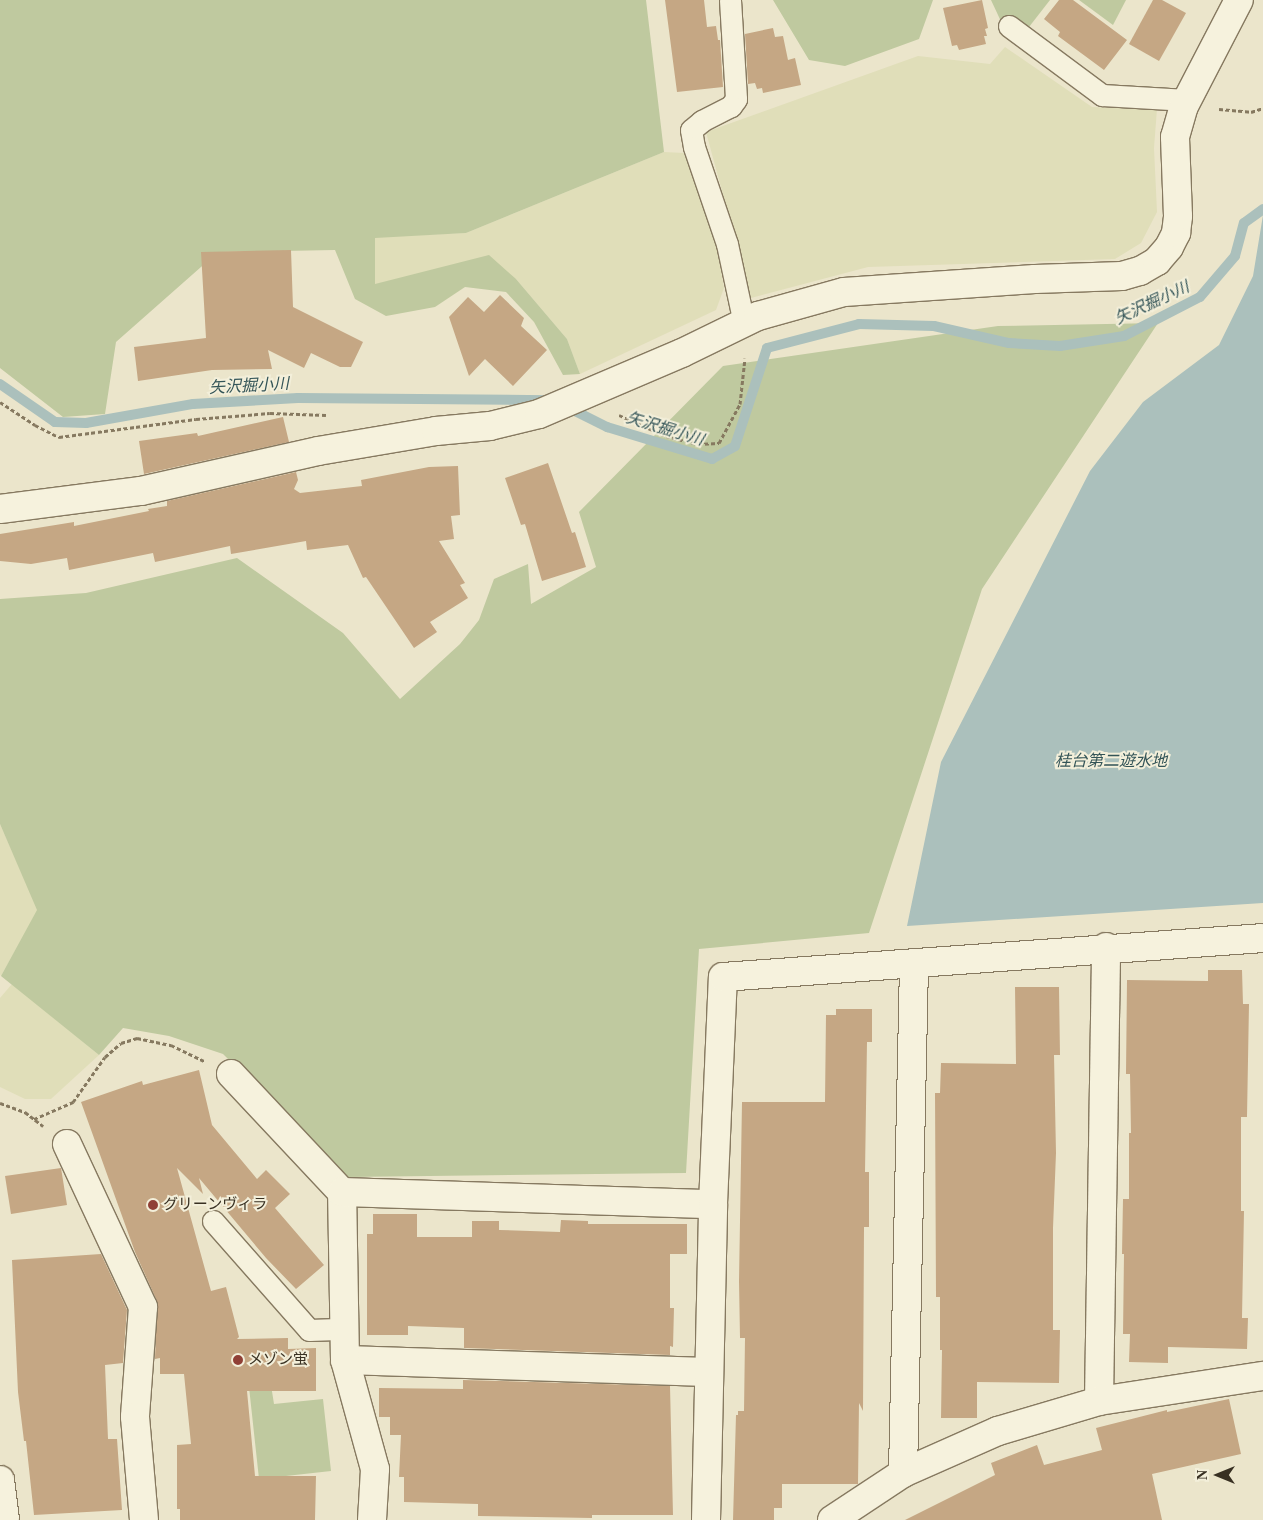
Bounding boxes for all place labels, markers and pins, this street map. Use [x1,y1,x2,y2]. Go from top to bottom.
place label: グリーンヴィラ [163,1196,268,1214]
marker: グリーンヴィラ [147,1199,159,1211]
place label: メゾン蛍 [248,1351,308,1369]
marker: メゾン蛍 [232,1354,244,1366]

